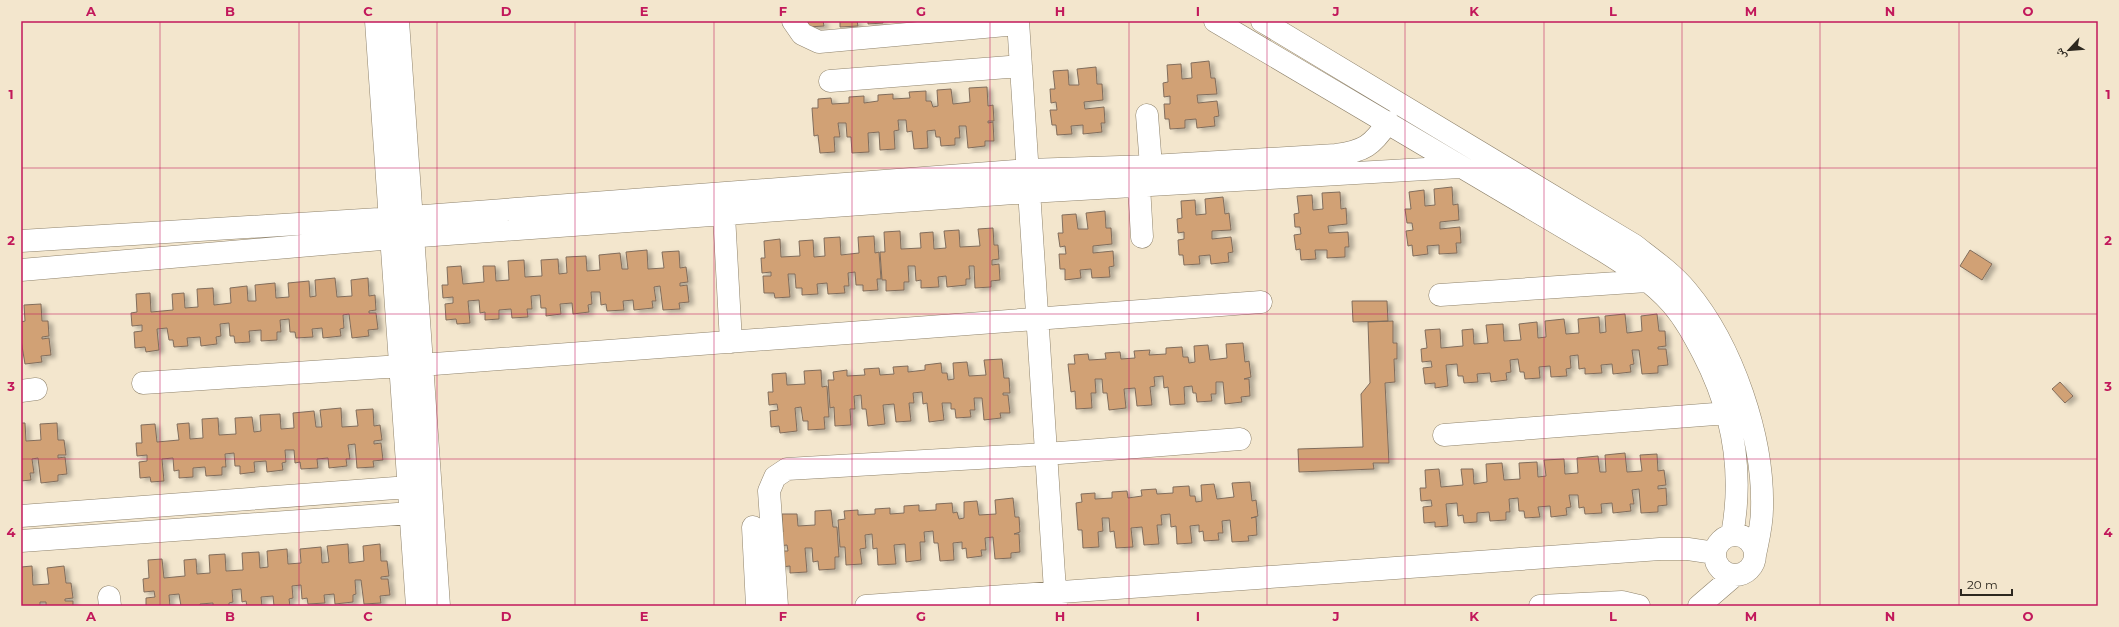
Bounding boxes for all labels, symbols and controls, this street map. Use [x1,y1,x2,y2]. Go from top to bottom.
text: A [85,3,97,19]
text: B [225,3,235,19]
text: C [363,3,373,19]
text: D [501,3,512,19]
text: E [640,3,649,19]
text: F [779,3,787,19]
text: G [916,3,926,19]
text: H [1055,3,1065,19]
text: I [1196,3,1200,19]
text: J [1331,3,1340,19]
text: K [1469,3,1479,19]
text: L [1609,3,1617,19]
text: M [1745,3,1757,19]
text: N [1885,3,1895,19]
text: O [2023,3,2034,19]
north arrow [2049,30,2089,70]
text: ش [2051,45,2070,63]
text: 1 [8,86,14,102]
text: 1 [2105,86,2111,102]
text: 2 [7,232,15,248]
text: 2 [2104,232,2112,248]
text: 3 [6,378,15,394]
text: 3 [2103,378,2112,394]
text: 4 [7,524,16,540]
text: 4 [2104,524,2113,540]
scale bar [1961,571,2012,597]
text: 20 m [1967,577,1998,592]
text: A [85,608,97,624]
text: B [225,608,235,624]
text: C [363,608,373,624]
text: D [501,608,512,624]
text: E [640,608,649,624]
text: F [779,608,787,624]
text: G [916,608,926,624]
text: H [1055,608,1065,624]
text: I [1196,608,1200,624]
text: J [1331,608,1340,624]
text: K [1469,608,1479,624]
text: L [1609,608,1617,624]
text: M [1745,608,1757,624]
text: N [1885,608,1895,624]
text: O [2023,608,2034,624]

